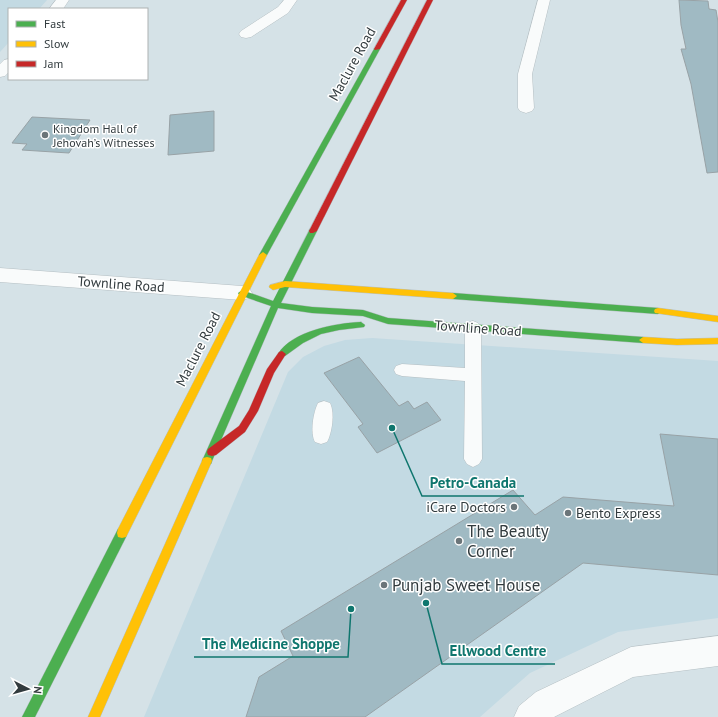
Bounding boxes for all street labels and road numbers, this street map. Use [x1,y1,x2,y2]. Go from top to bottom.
street label: Maclure Road [324,24,380,104]
street label: Townline Road [77,272,165,296]
street label: Maclure Road [172,309,224,389]
street label: Townline Road [434,316,522,340]

